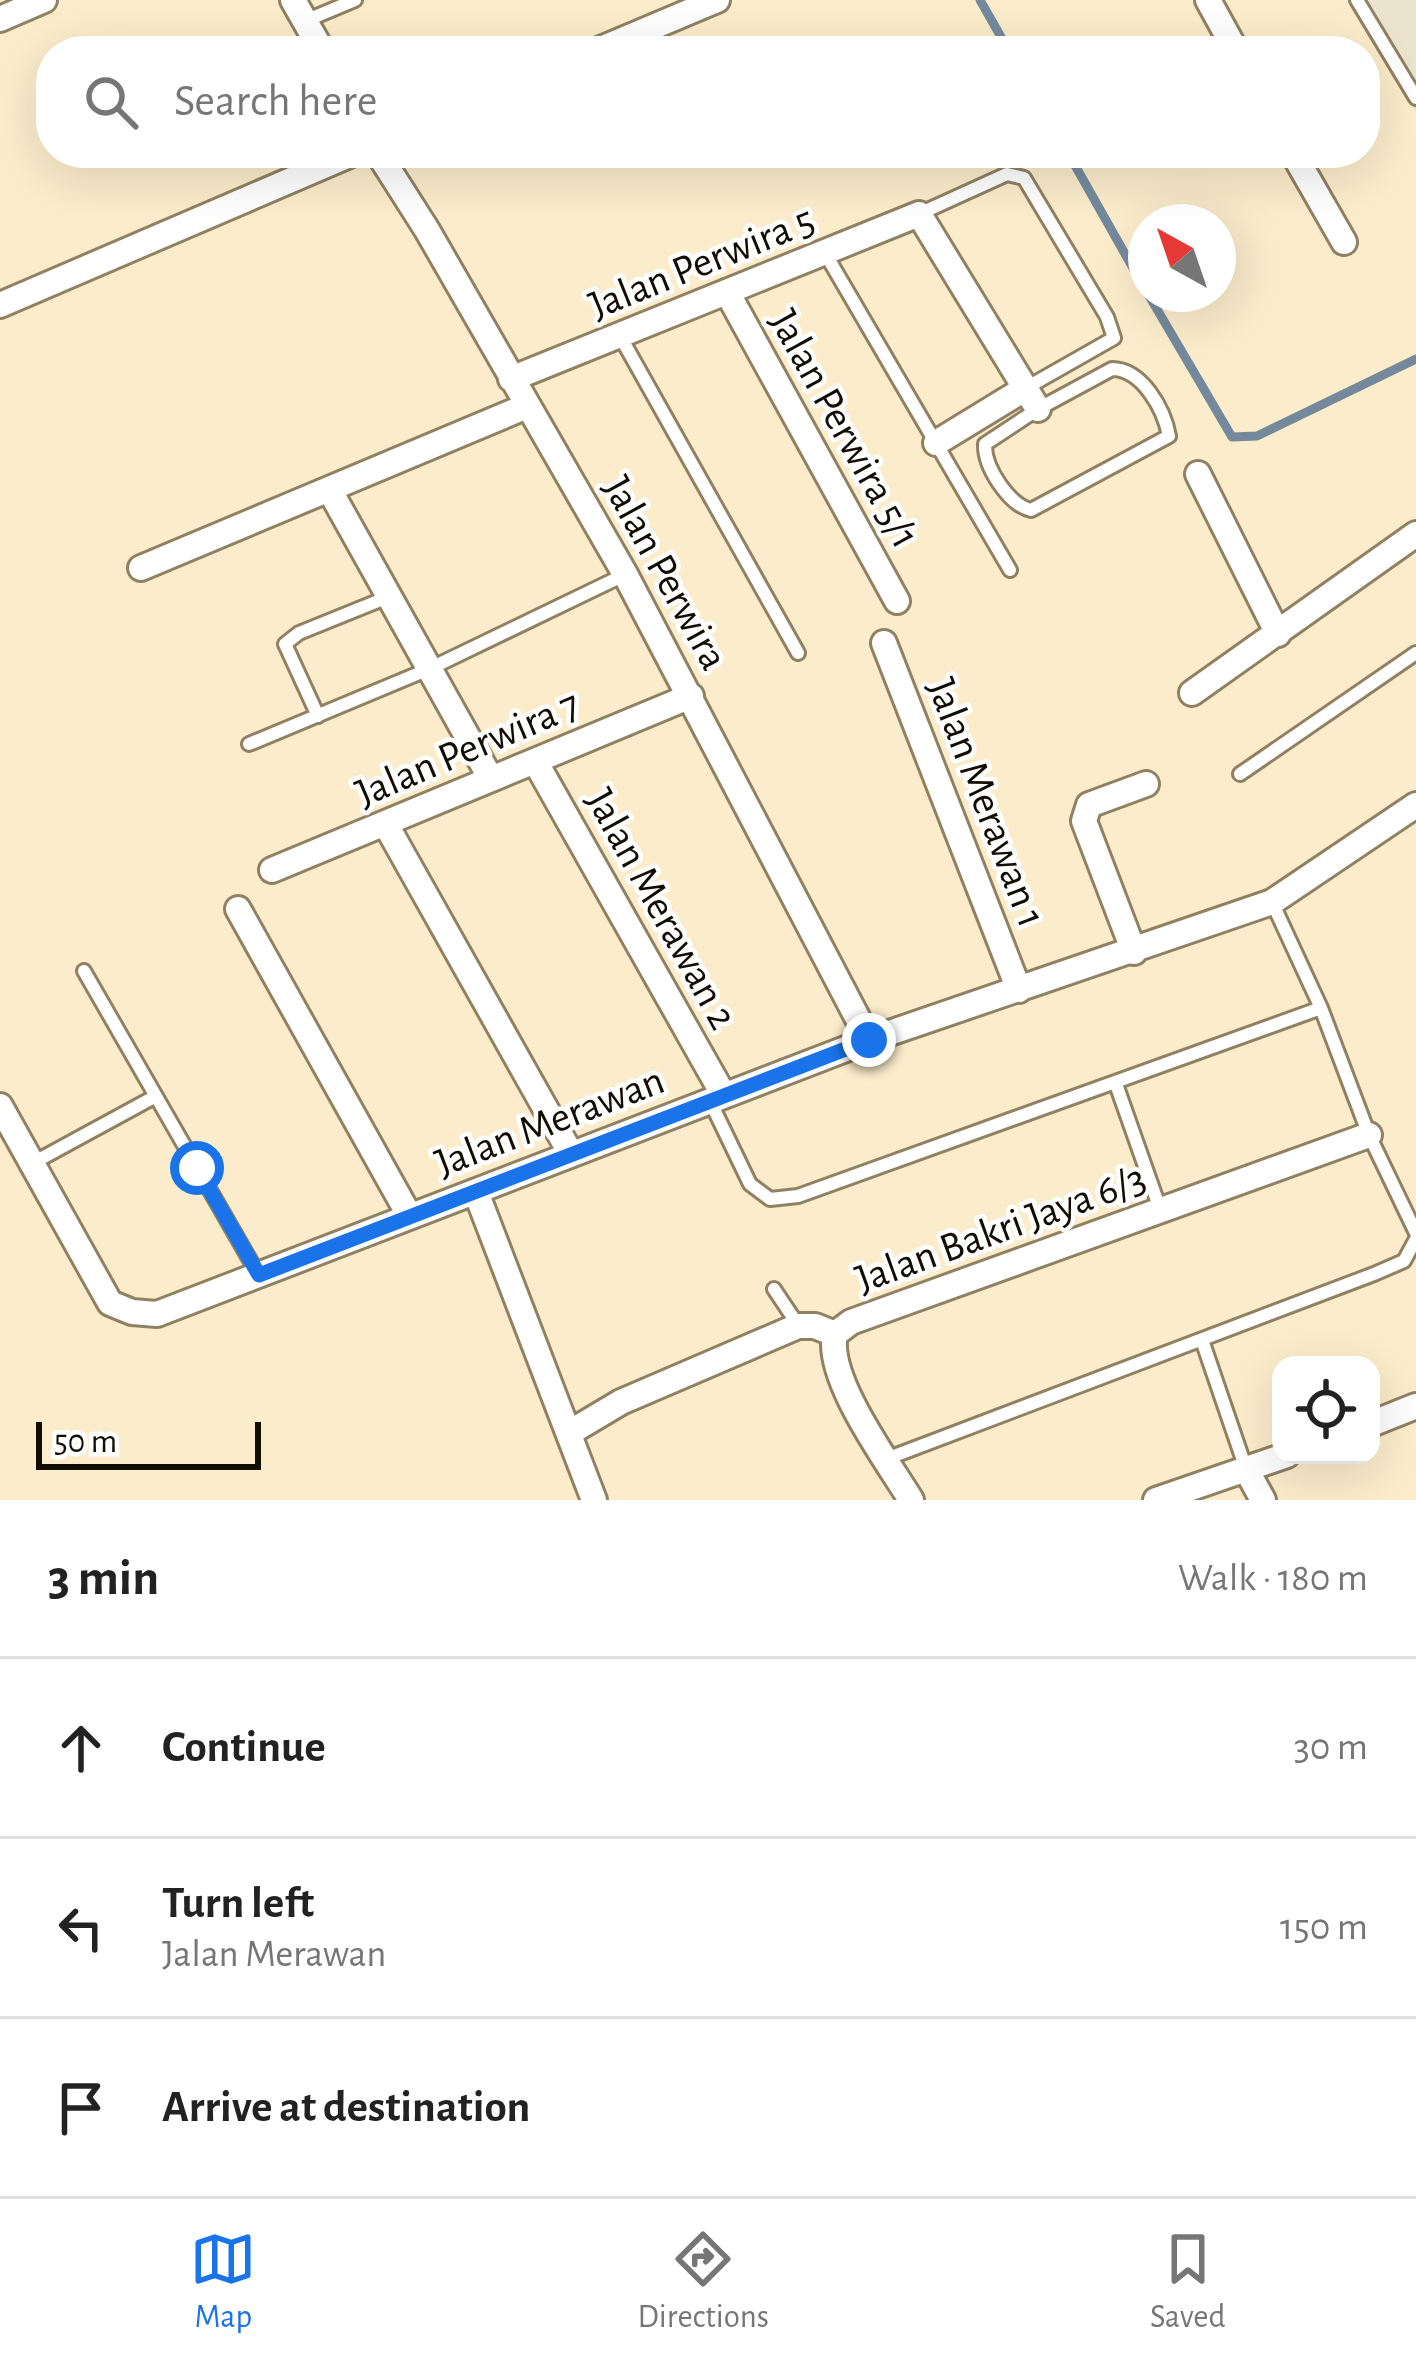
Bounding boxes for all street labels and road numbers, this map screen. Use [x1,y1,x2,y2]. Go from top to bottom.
street label: Jalan Perwira 5 [583,199,820,327]
street label: Jalan Perwira 5/1 [762,303,927,555]
street label: Jalan Perwira [595,469,736,677]
street label: Jalan Merawan 1 [919,672,1053,933]
street label: Jalan Perwira 7 [350,683,586,815]
street label: Jalan Merawan 2 [578,782,744,1036]
street label: Jalan Merawan [429,1059,670,1185]
street label: Jalan Bakri Jaya 6/3 [850,1157,1151,1301]

